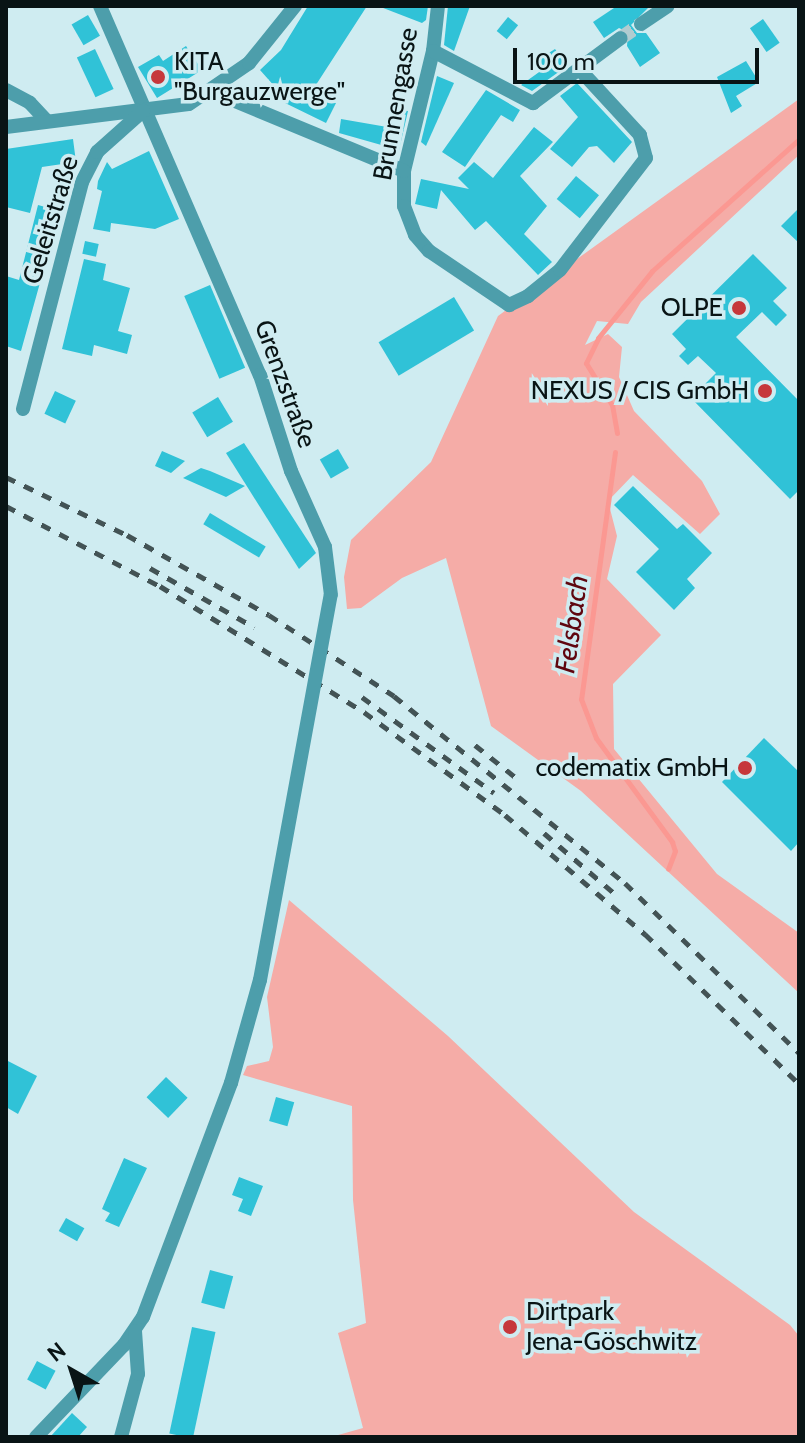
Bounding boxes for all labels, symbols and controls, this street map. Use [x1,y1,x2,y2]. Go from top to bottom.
street label: Brunnengasse [367,25,425,183]
scale bar [517,32,763,82]
place label: KITA "Burgauzwerge" [174,46,345,108]
text: 100 m [527,47,595,76]
marker: KITA "Burgauzwerge" [149,68,167,86]
street label: Geleitstraße [17,152,85,288]
place label: OLPE [661,292,723,324]
marker: OLPE [730,299,748,317]
street label: Grenzstraße [248,316,322,452]
place label: NEXUS / CIS GmbH [531,375,749,407]
marker: NEXUS / CIS GmbH [756,382,774,400]
water label: Felsbach [548,573,594,675]
place label: codematix GmbH [535,752,729,784]
marker: codematix GmbH [736,759,754,777]
place label: Dirtpark Jena-Göschwitz [526,1296,697,1358]
marker: Dirtpark Jena-Göschwitz [501,1318,519,1336]
north arrow [32,1331,112,1411]
text: N [42,1337,71,1367]

